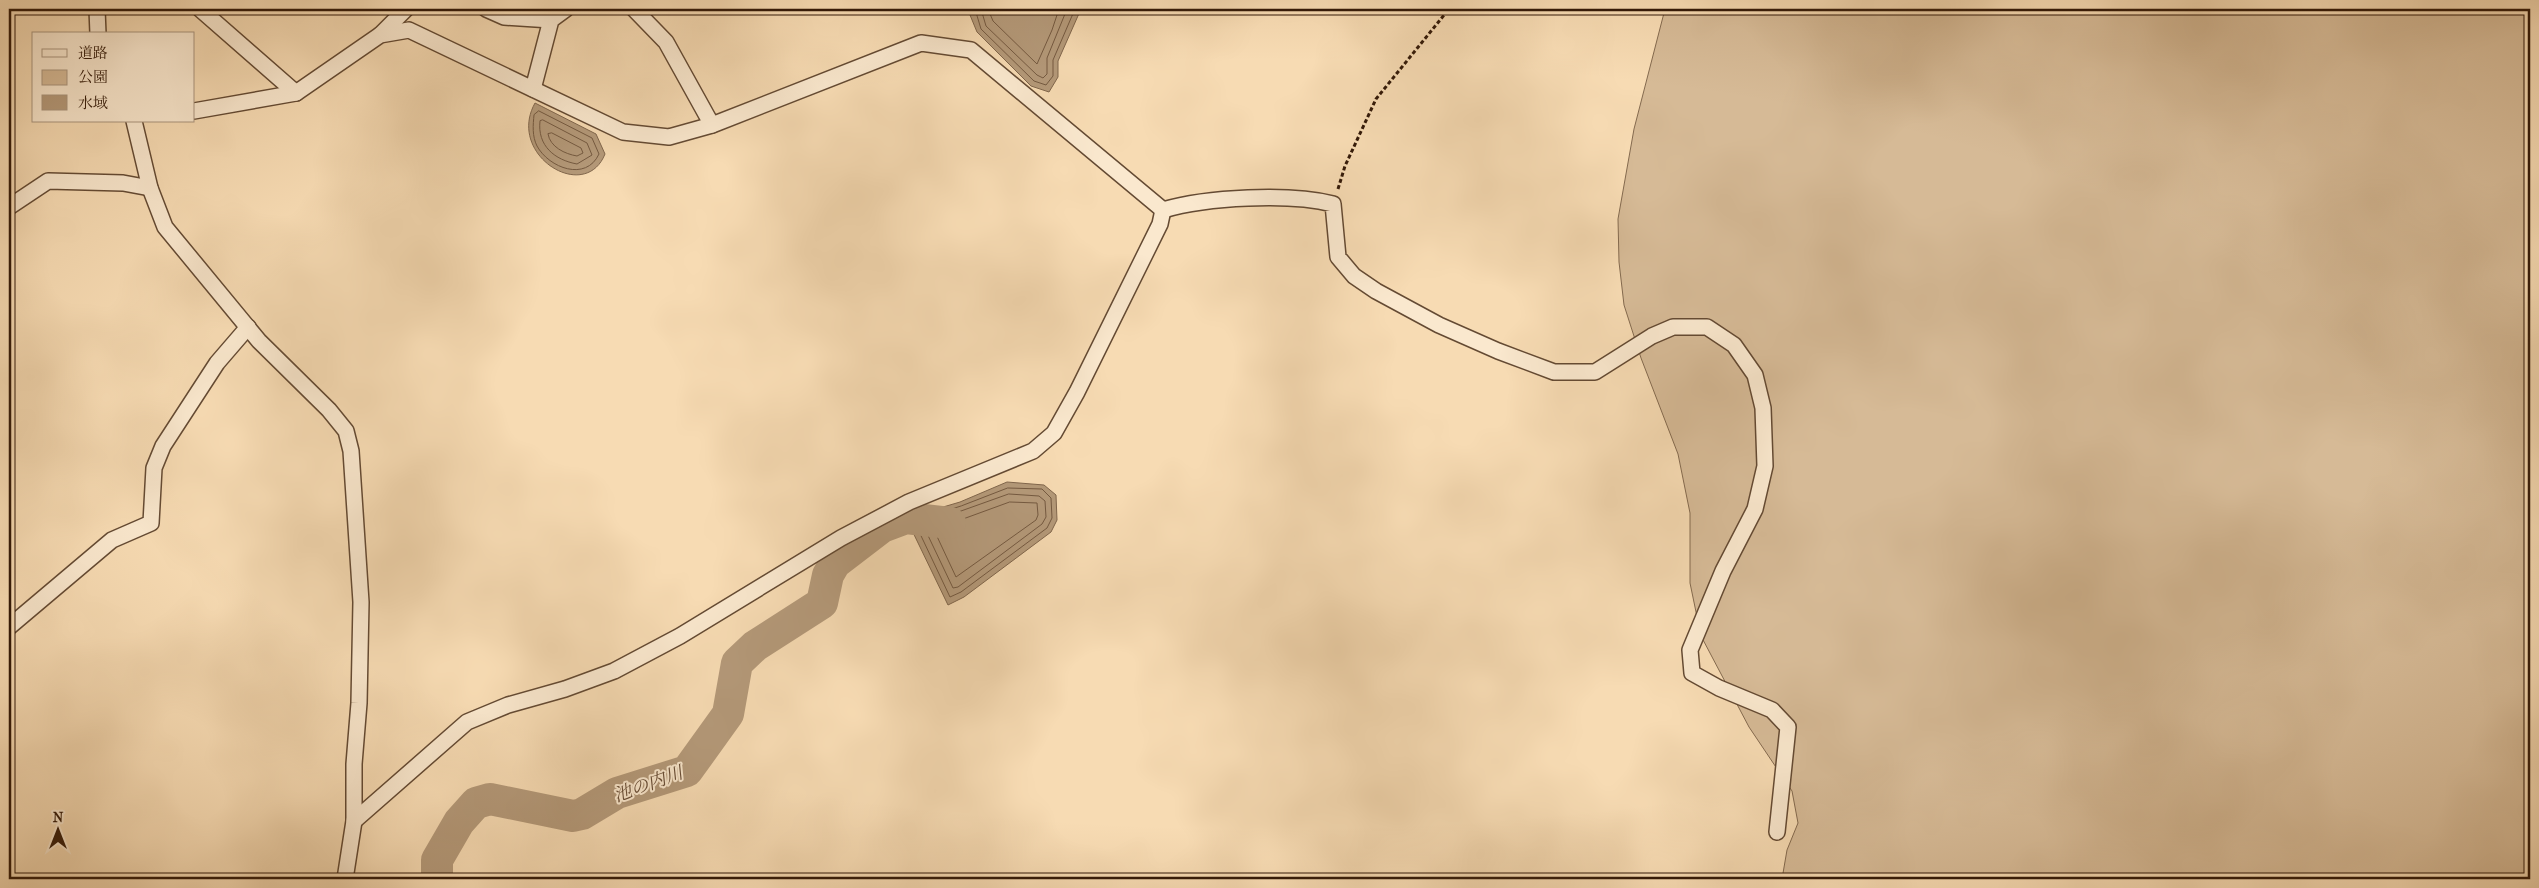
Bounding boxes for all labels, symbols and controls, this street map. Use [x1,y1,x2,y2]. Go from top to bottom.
legend [32,32,195,122]
text: 道路 [78,44,108,62]
text: 公園 [78,68,108,86]
text: 水域 [78,94,108,112]
water label: 池の内川 [611,762,687,807]
north arrow [32,806,82,856]
text: N [53,809,64,826]

